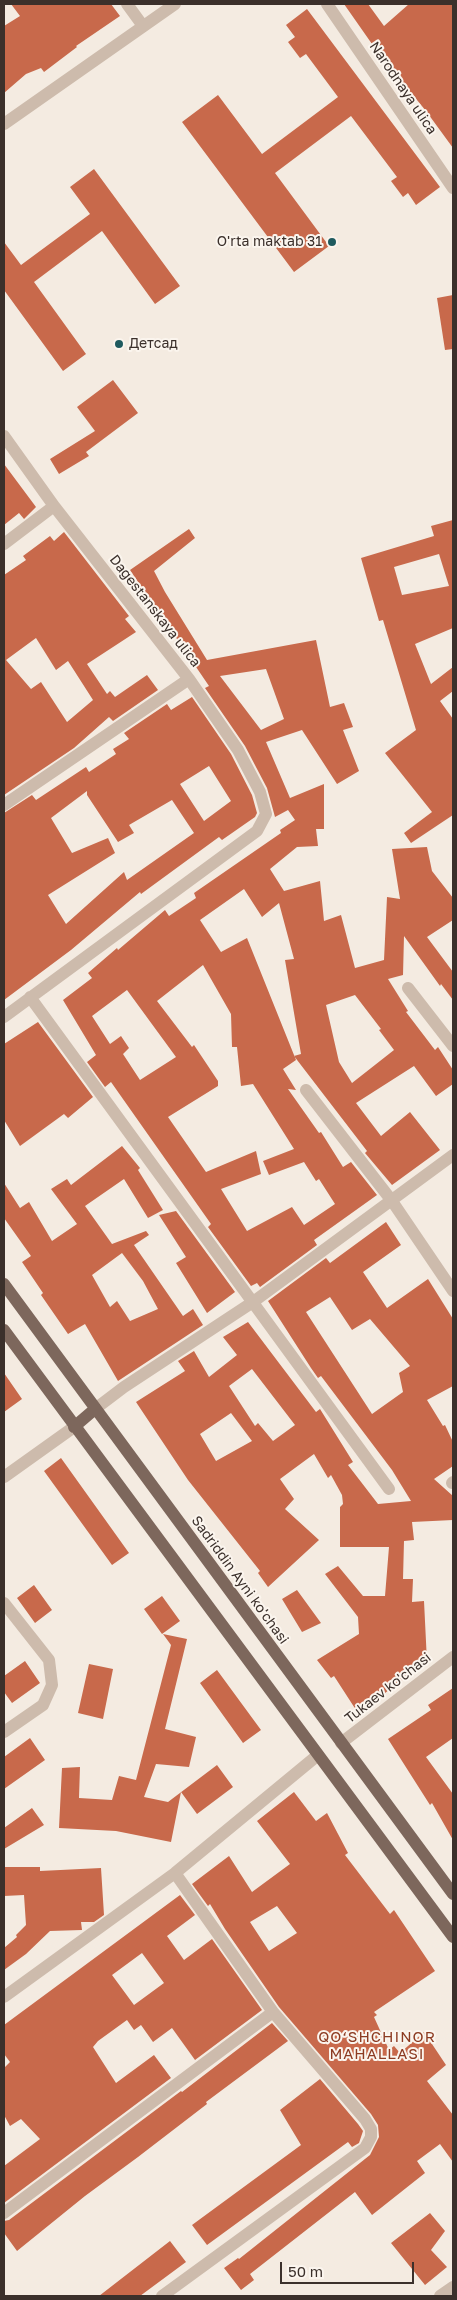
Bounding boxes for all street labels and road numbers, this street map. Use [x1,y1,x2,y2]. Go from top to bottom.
street label: Narodnaya ulica [366,38,440,138]
street label: Dagestanskaya ulica [106,552,204,670]
street label: Sadriddin Ayni ko'chasi [188,1513,292,1647]
street label: Tukaev ko'chasi [341,1649,435,1727]

